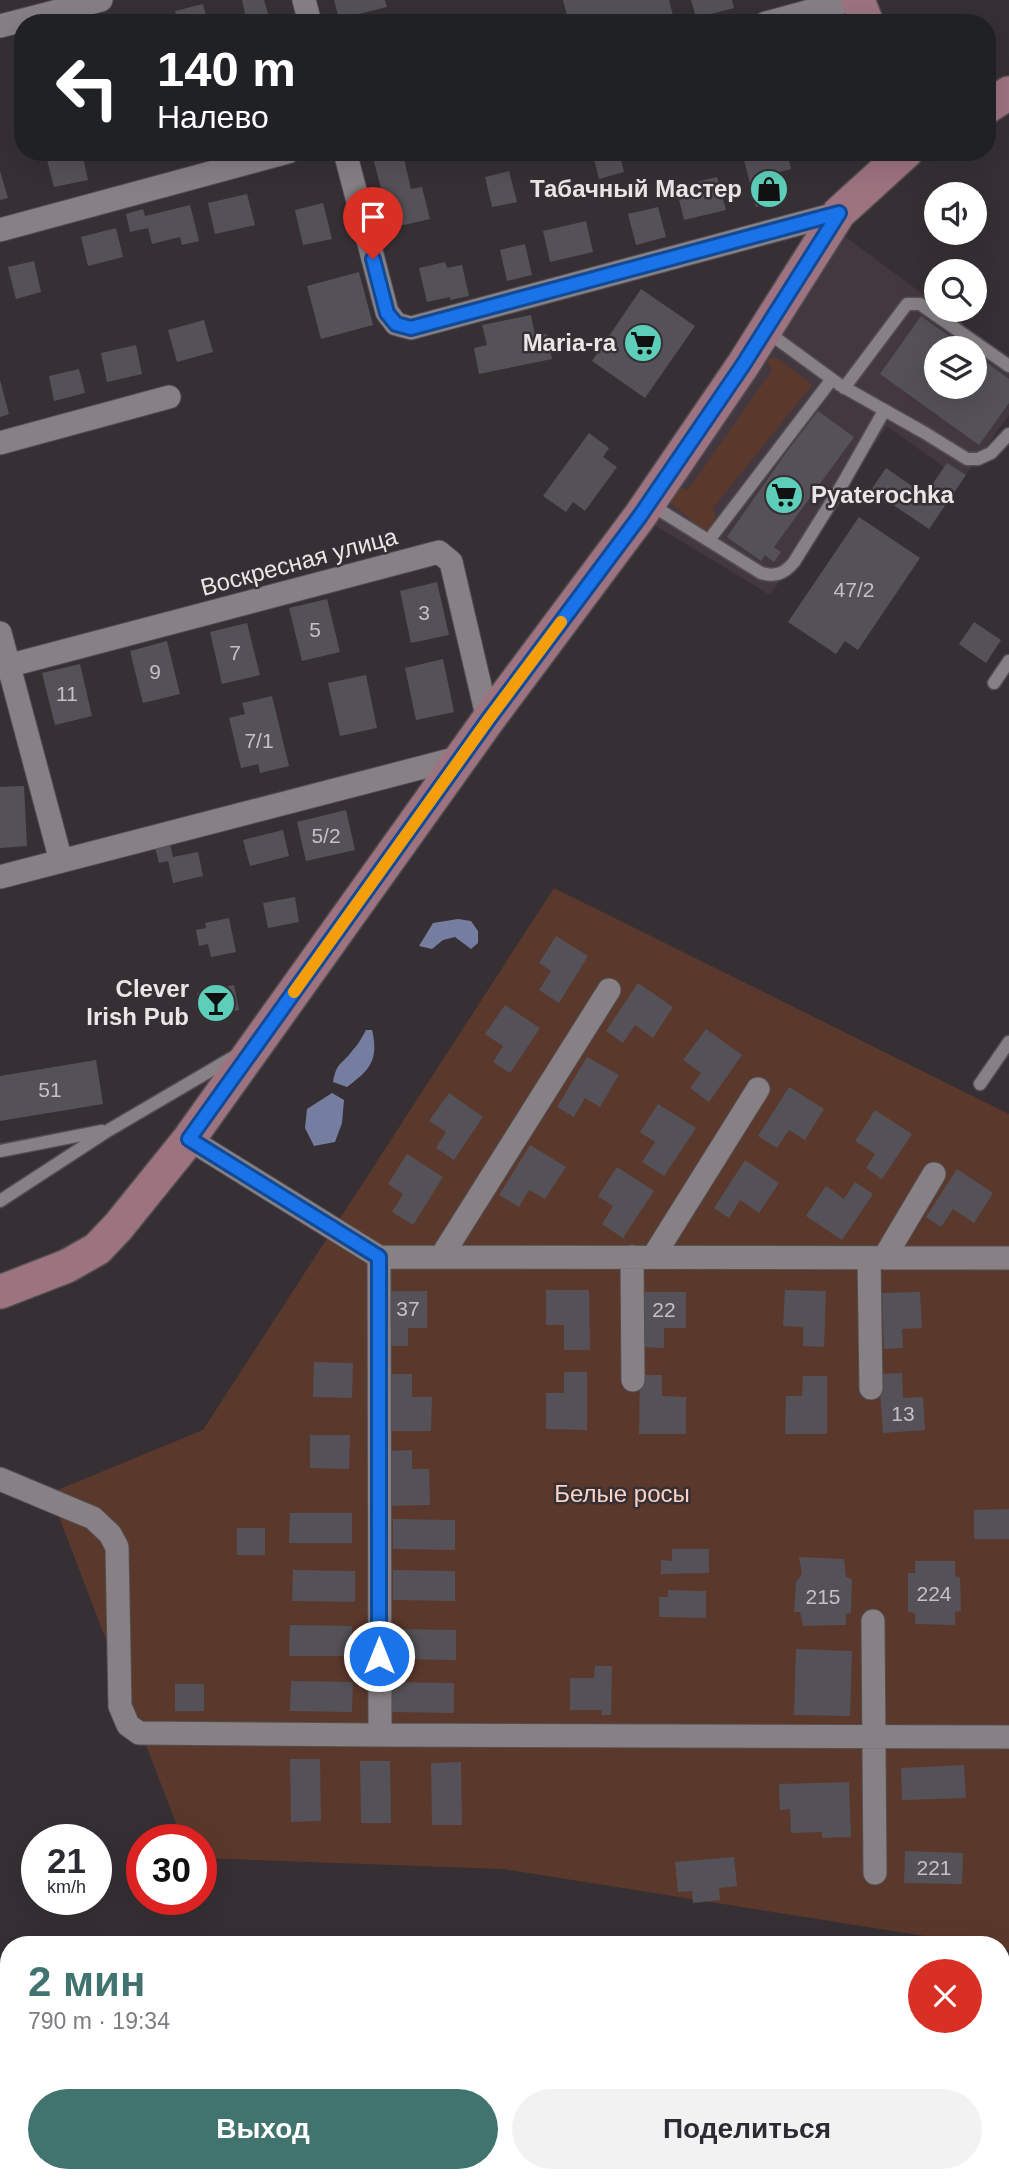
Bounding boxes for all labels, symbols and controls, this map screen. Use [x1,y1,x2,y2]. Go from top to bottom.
icon: left [42,42,133,133]
text: 140 m [157,42,296,96]
text: Налево [157,99,269,135]
shop icon: Табачный Мастер [748,168,790,210]
place label: Табачный Мастер [530,175,742,202]
map controls [924,182,987,399]
button: sound [924,182,987,245]
pin [343,187,403,259]
icon: arrive [354,198,392,236]
button: search [924,259,987,322]
supermarket icon: Maria-ra [622,322,664,364]
place label: Maria-ra [523,329,617,356]
button: layers [924,336,987,399]
supermarket icon: Pyaterochka [763,474,805,516]
place label: Pyaterochka [811,481,954,508]
street label: Воскресная улица [197,522,401,601]
house number: 47/2 [834,578,874,601]
house number: 3 [418,601,430,624]
house number: 5 [309,618,321,641]
house number: 7 [229,641,241,664]
house number: 9 [149,660,161,683]
house number: 11 [56,682,78,705]
house number: 7/1 [244,729,274,752]
house number: 5/2 [311,824,341,847]
place label: Clever Irish Pub [86,975,189,1030]
bar icon: Clever Irish Pub [195,982,237,1024]
house number: 51 [38,1078,62,1101]
house number: 37 [396,1297,420,1320]
house number: 22 [652,1298,676,1321]
house number: 13 [891,1402,915,1425]
park label: Белые росы [554,1480,690,1507]
house number: 224 [916,1582,952,1605]
house number: 215 [805,1585,841,1608]
position arrow [342,1619,416,1693]
speed limit sign: 30 [126,1824,217,1915]
text: 21 [47,1841,86,1880]
house number: 221 [916,1856,952,1879]
text: km/h [47,1877,86,1897]
text: 2 мин [28,1958,145,2005]
button: close [908,1959,982,2033]
text: 790 m · 19:34 [28,2008,170,2034]
button: Выход [28,2089,498,2169]
button: Поделиться [512,2089,982,2169]

